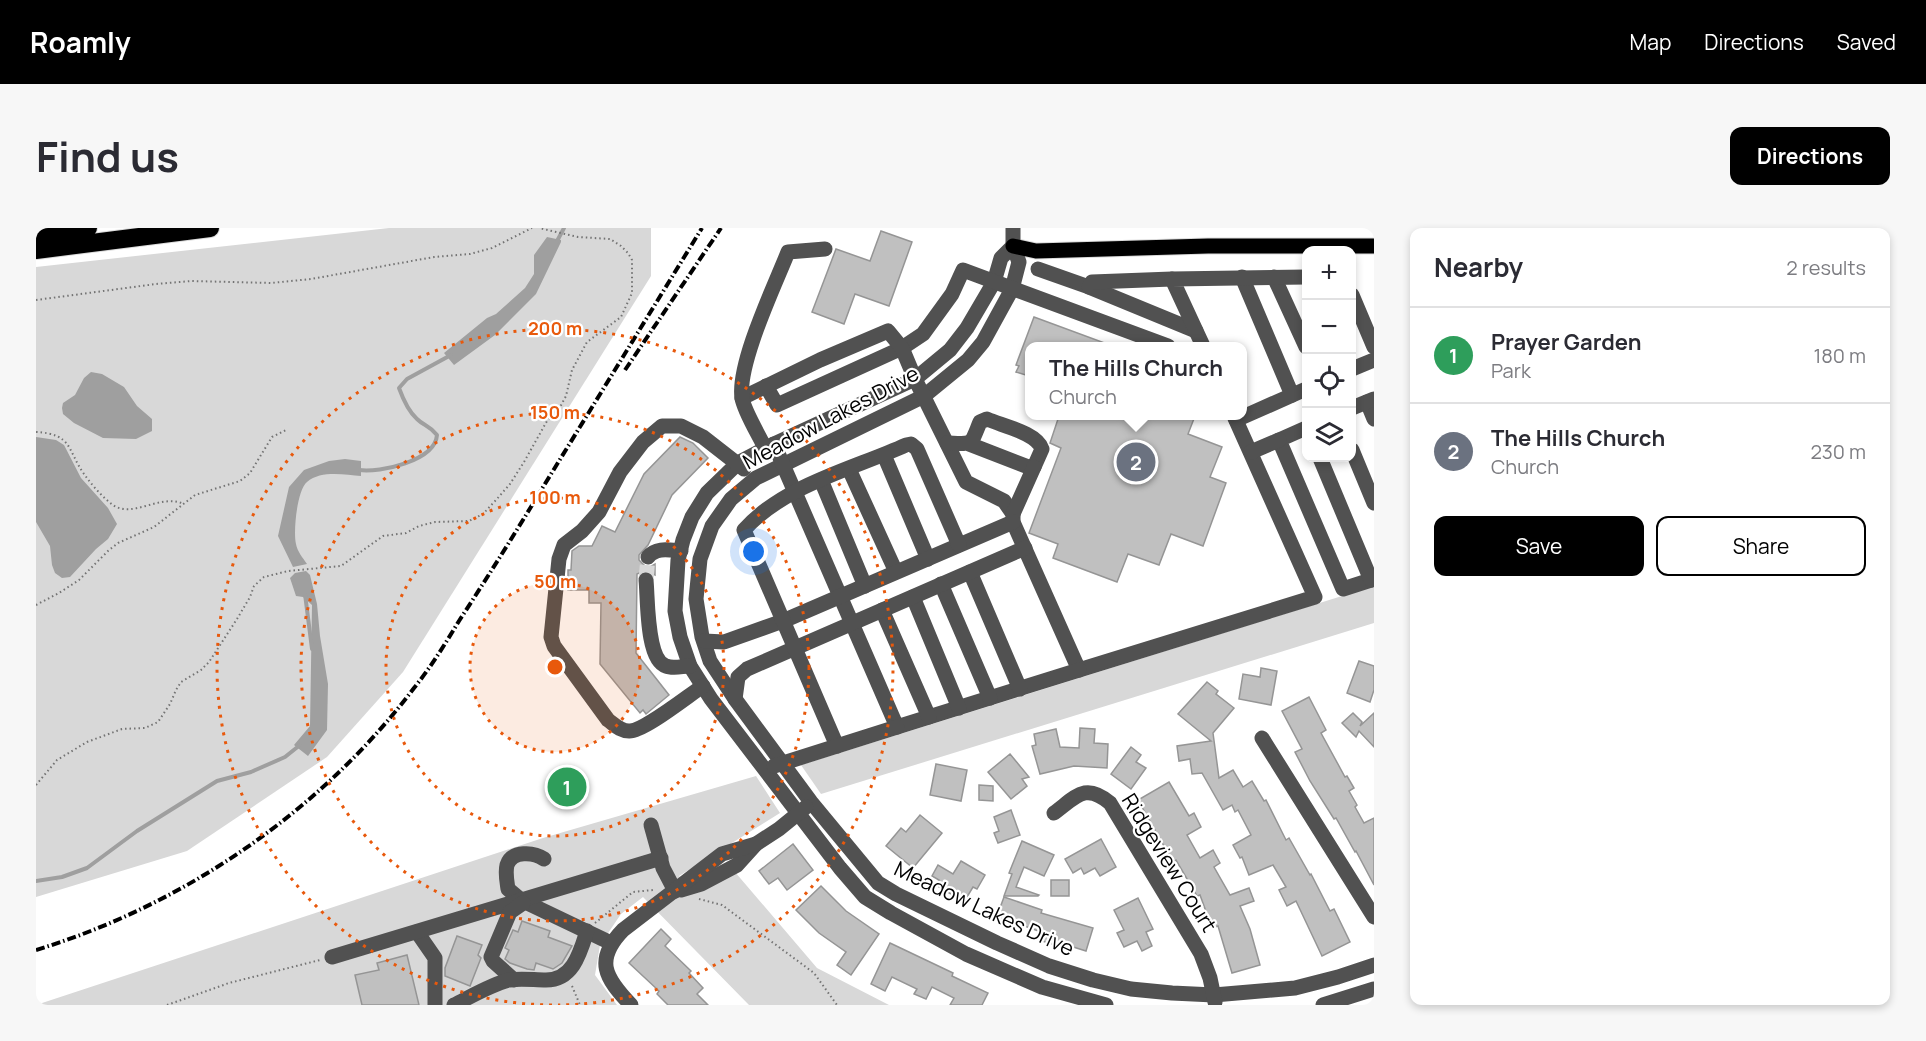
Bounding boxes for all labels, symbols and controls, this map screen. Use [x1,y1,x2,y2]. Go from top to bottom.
text: Roamly [30,23,131,61]
text: Map [1630,28,1671,56]
text: Directions [1704,28,1804,56]
text: Saved [1837,28,1896,56]
text: Find us [36,127,179,185]
button: Directions [1730,127,1890,185]
map controls [1302,246,1356,462]
button: + [1302,246,1356,300]
text: Nearby [1434,249,1523,285]
text: 2 results [1786,254,1866,281]
button: − [1302,300,1356,354]
text: 200 m [528,316,582,340]
text: Prayer Garden [1491,327,1641,357]
popup [1025,342,1247,420]
text: 1 [1449,342,1458,369]
text: 180 m [1813,342,1866,369]
text: The Hills Church [1049,353,1223,383]
button: locate [1302,354,1356,408]
text: Park [1491,357,1531,384]
street label: Meadow Lakes Drive [738,359,923,475]
text: Church [1049,383,1117,410]
text: 150 m [530,400,580,424]
button: layers [1302,408,1356,462]
text: The Hills Church [1491,423,1665,453]
text: 2 [1448,438,1459,465]
text: 230 m [1810,438,1866,465]
pin: 2 [1116,440,1156,484]
text: Church [1491,453,1559,480]
text: 100 m [529,485,581,509]
button: Save [1434,516,1644,576]
button: Share [1656,516,1866,576]
your location [739,537,768,566]
text: 50 m [534,569,576,593]
centre of rings [545,657,565,677]
pin: 1 [548,764,586,810]
street label: Ridgeview Court [1116,788,1224,937]
street label: Meadow Lakes Drive [890,854,1079,962]

